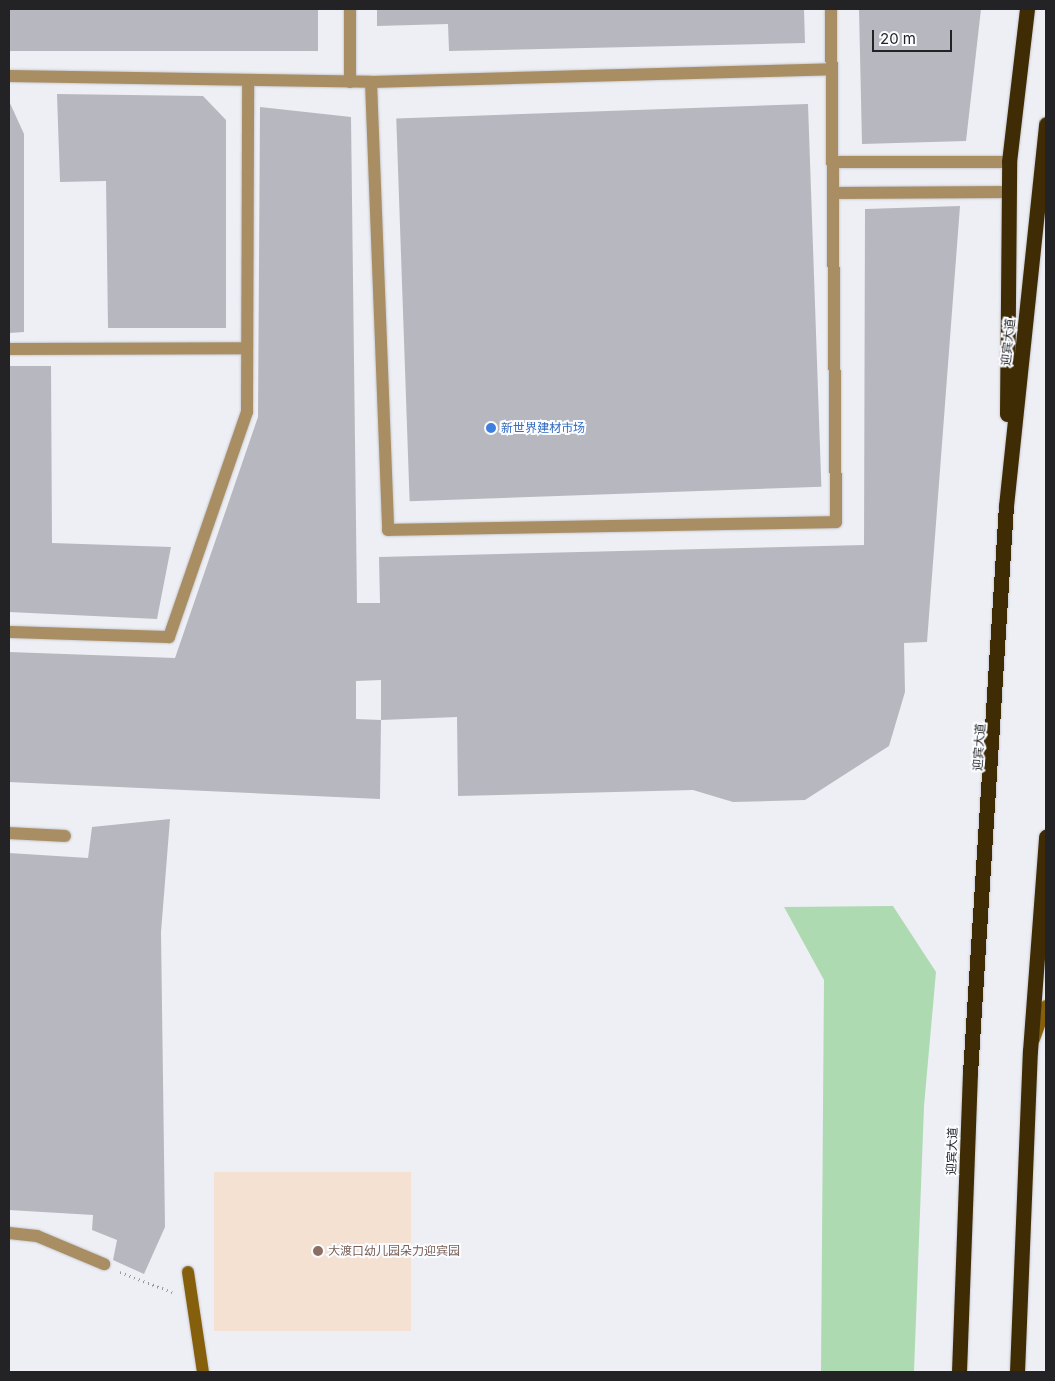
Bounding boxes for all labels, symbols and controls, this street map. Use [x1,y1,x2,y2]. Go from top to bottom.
scale bar [875,20,955,52]
text: 20 m [880,29,916,48]
street label: 迎宾大道 [998,317,1018,367]
place label: 新世界建材市场 [501,421,585,435]
marker: 新世界建材市场 [485,422,497,434]
street label: 迎宾大道 [970,723,988,771]
street label: 迎宾大道 [944,1127,960,1175]
place label: 大渡口幼儿园朵力迎宾园 [328,1244,460,1258]
marker: 大渡口幼儿园朵力迎宾园 [312,1245,324,1257]

